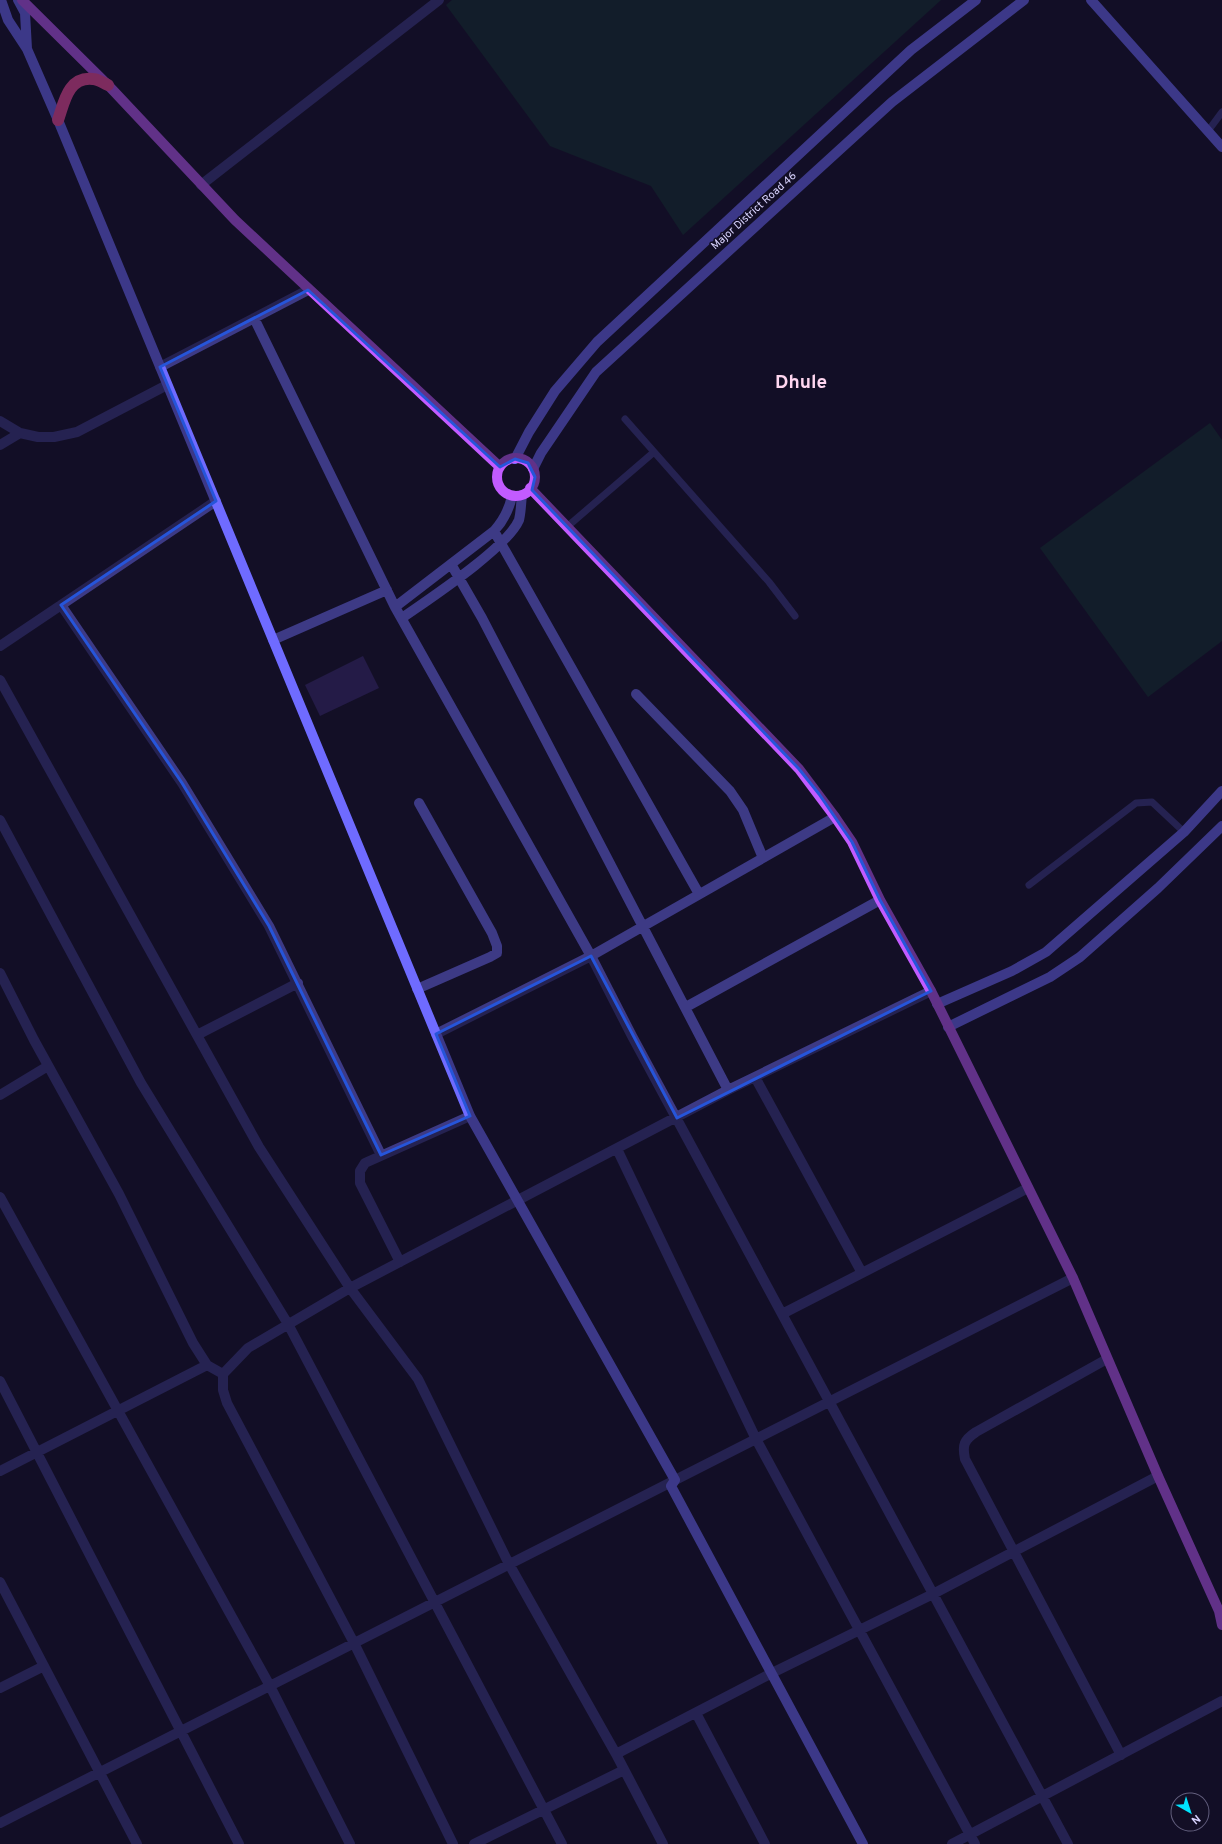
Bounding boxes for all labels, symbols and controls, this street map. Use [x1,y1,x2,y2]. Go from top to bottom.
street label: Major District Road 46 [708,169,800,253]
district label: Dhule [775,371,827,395]
north arrow [1170,1792,1210,1832]
text: N [1188,1811,1203,1827]

